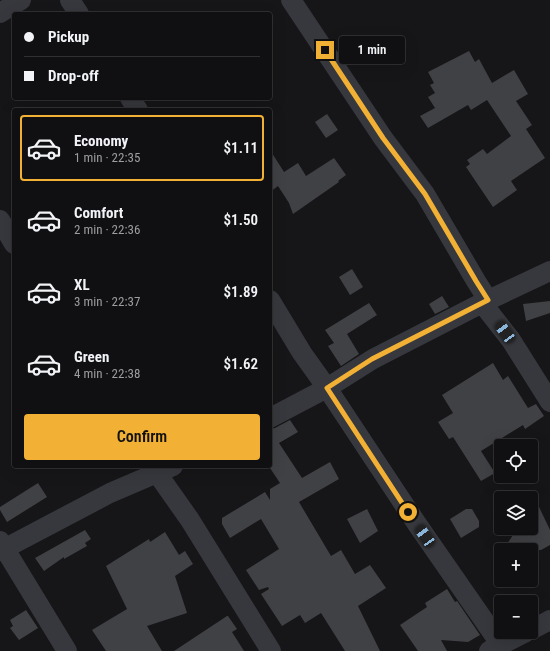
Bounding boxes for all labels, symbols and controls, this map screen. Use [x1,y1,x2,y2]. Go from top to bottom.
text: Pickup [48,28,89,46]
callout: 1 min [339,36,405,64]
route end [316,41,334,59]
text: 1 min [358,42,386,57]
text: Drop-off [48,67,99,85]
icon: car [26,130,62,166]
text: Economy [74,132,128,150]
text: $1.11 [224,139,258,157]
text: 1 min · 22:35 [74,150,140,165]
icon: car [26,202,62,238]
text: Comfort [74,204,123,222]
text: $1.50 [224,211,258,229]
text: 2 min · 22:36 [74,222,140,237]
icon: car [26,274,62,310]
text: XL [74,276,90,294]
text: $1.89 [224,283,258,301]
text: 3 min · 22:37 [74,294,140,309]
car [493,319,517,345]
icon: car [26,346,62,382]
text: Green [74,348,109,366]
text: $1.62 [224,355,258,373]
text: 4 min · 22:38 [74,366,140,381]
button: Confirm [24,414,260,460]
map controls [494,439,538,639]
button: locate [494,439,538,483]
button: layers [494,491,538,535]
route start [399,503,417,521]
car [413,523,437,549]
button: + [494,543,538,587]
button: − [494,595,538,639]

